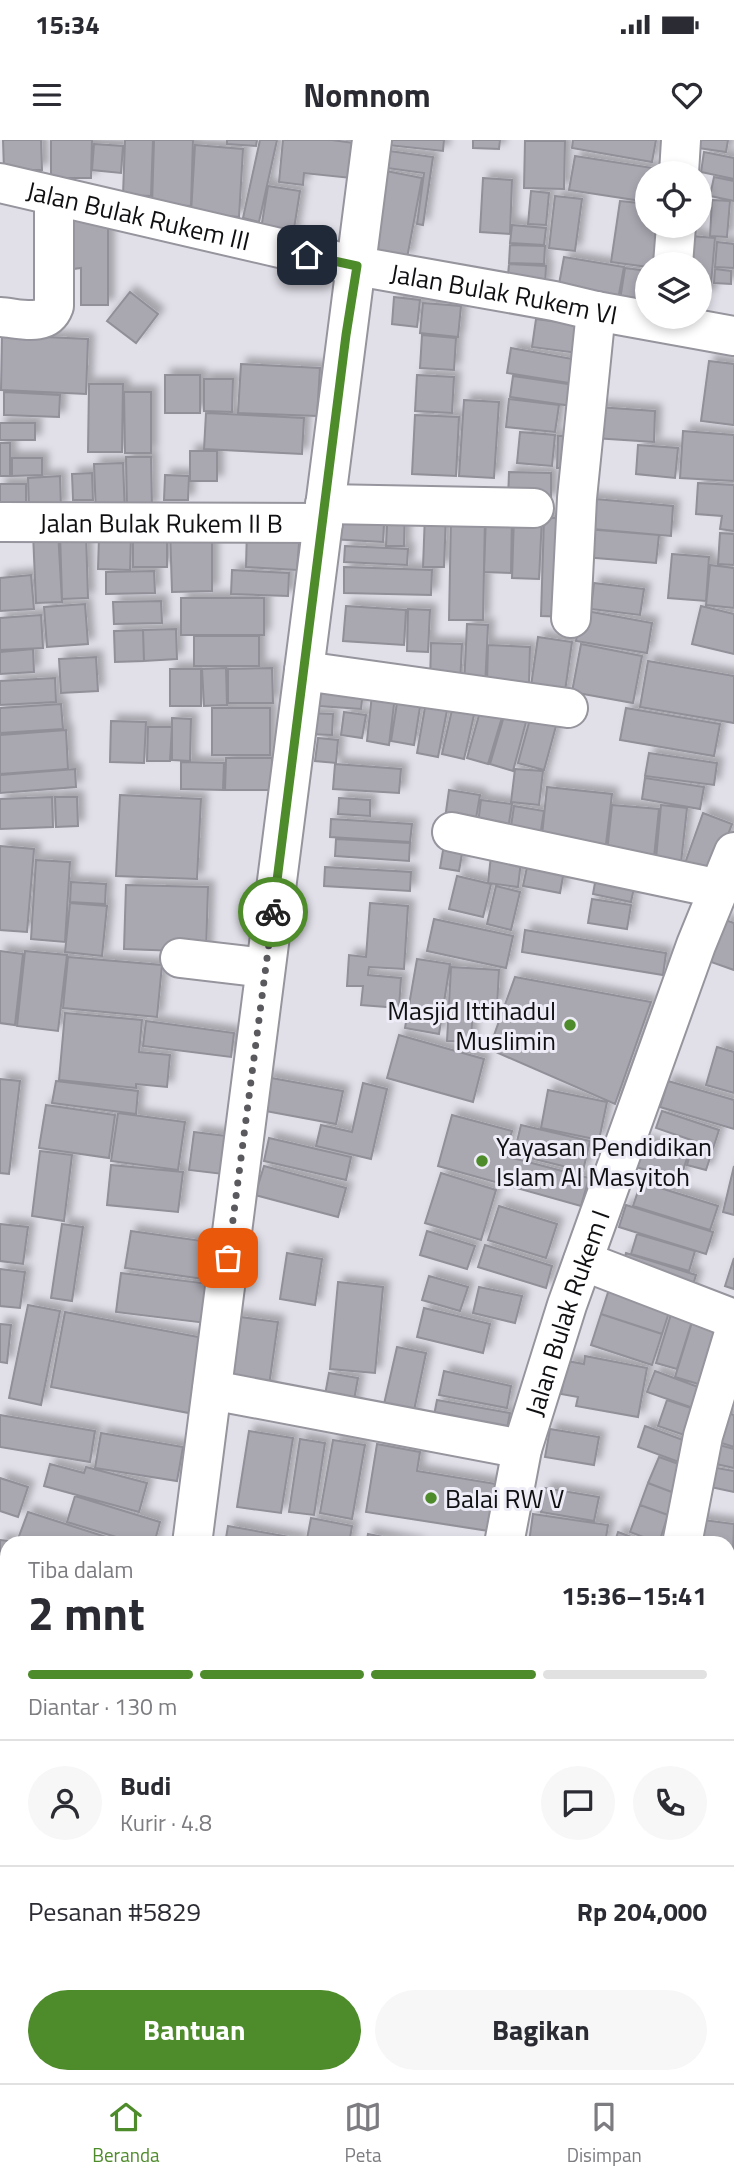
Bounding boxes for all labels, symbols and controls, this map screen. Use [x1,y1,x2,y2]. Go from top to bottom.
text: 15:34 [35,5,100,44]
text: Nomnom [303,71,431,119]
icon: menu [28,76,66,114]
icon: heart [668,76,706,114]
map controls [635,161,712,329]
button: locate [635,161,712,238]
street label: Jalan Bulak Rukem III [23,170,254,260]
pin [277,225,337,285]
icon: home [288,236,326,274]
button: layers [635,252,712,329]
street label: Jalan Bulak Rukem VI [387,253,621,334]
street label: Jalan Bulak Rukem II B [39,503,283,542]
courier [238,877,308,947]
icon: bike [254,893,292,931]
place label: Masjid Ittihadul Muslimin [387,991,556,1060]
marker: Masjid Ittihadul Muslimin [562,1017,578,1033]
place label: Yayasan Pendidikan Islam Al Masyitoh [496,1127,712,1196]
marker: Yayasan Pendidikan Islam Al Masyitoh [474,1153,490,1169]
street label: Jalan Bulak Rukem I [514,1204,619,1421]
pin [198,1228,258,1288]
icon: bag [209,1239,247,1277]
place label: Balai RW V [445,1479,564,1518]
marker: Balai RW V [423,1490,439,1506]
text: Tiba dalam [28,1552,134,1587]
text: 15:36–15:41 [561,1576,707,1615]
text: 2 mnt [28,1578,145,1648]
text: Diantar · 130 m [28,1689,177,1724]
button: person [28,1766,102,1840]
text: Budi [120,1766,171,1805]
button: chat [541,1766,615,1840]
button: phone [633,1766,707,1840]
text: Kurir · 4.8 [120,1805,212,1840]
text: Pesanan #5829 [28,1892,201,1931]
text: Rp 204,000 [577,1892,707,1931]
button: Bantuan [28,1990,361,2070]
button: Bagikan [375,1990,707,2070]
tab: Beranda [92,2098,159,2169]
tab: Peta [344,2098,382,2169]
tab: Disimpan [567,2098,642,2169]

